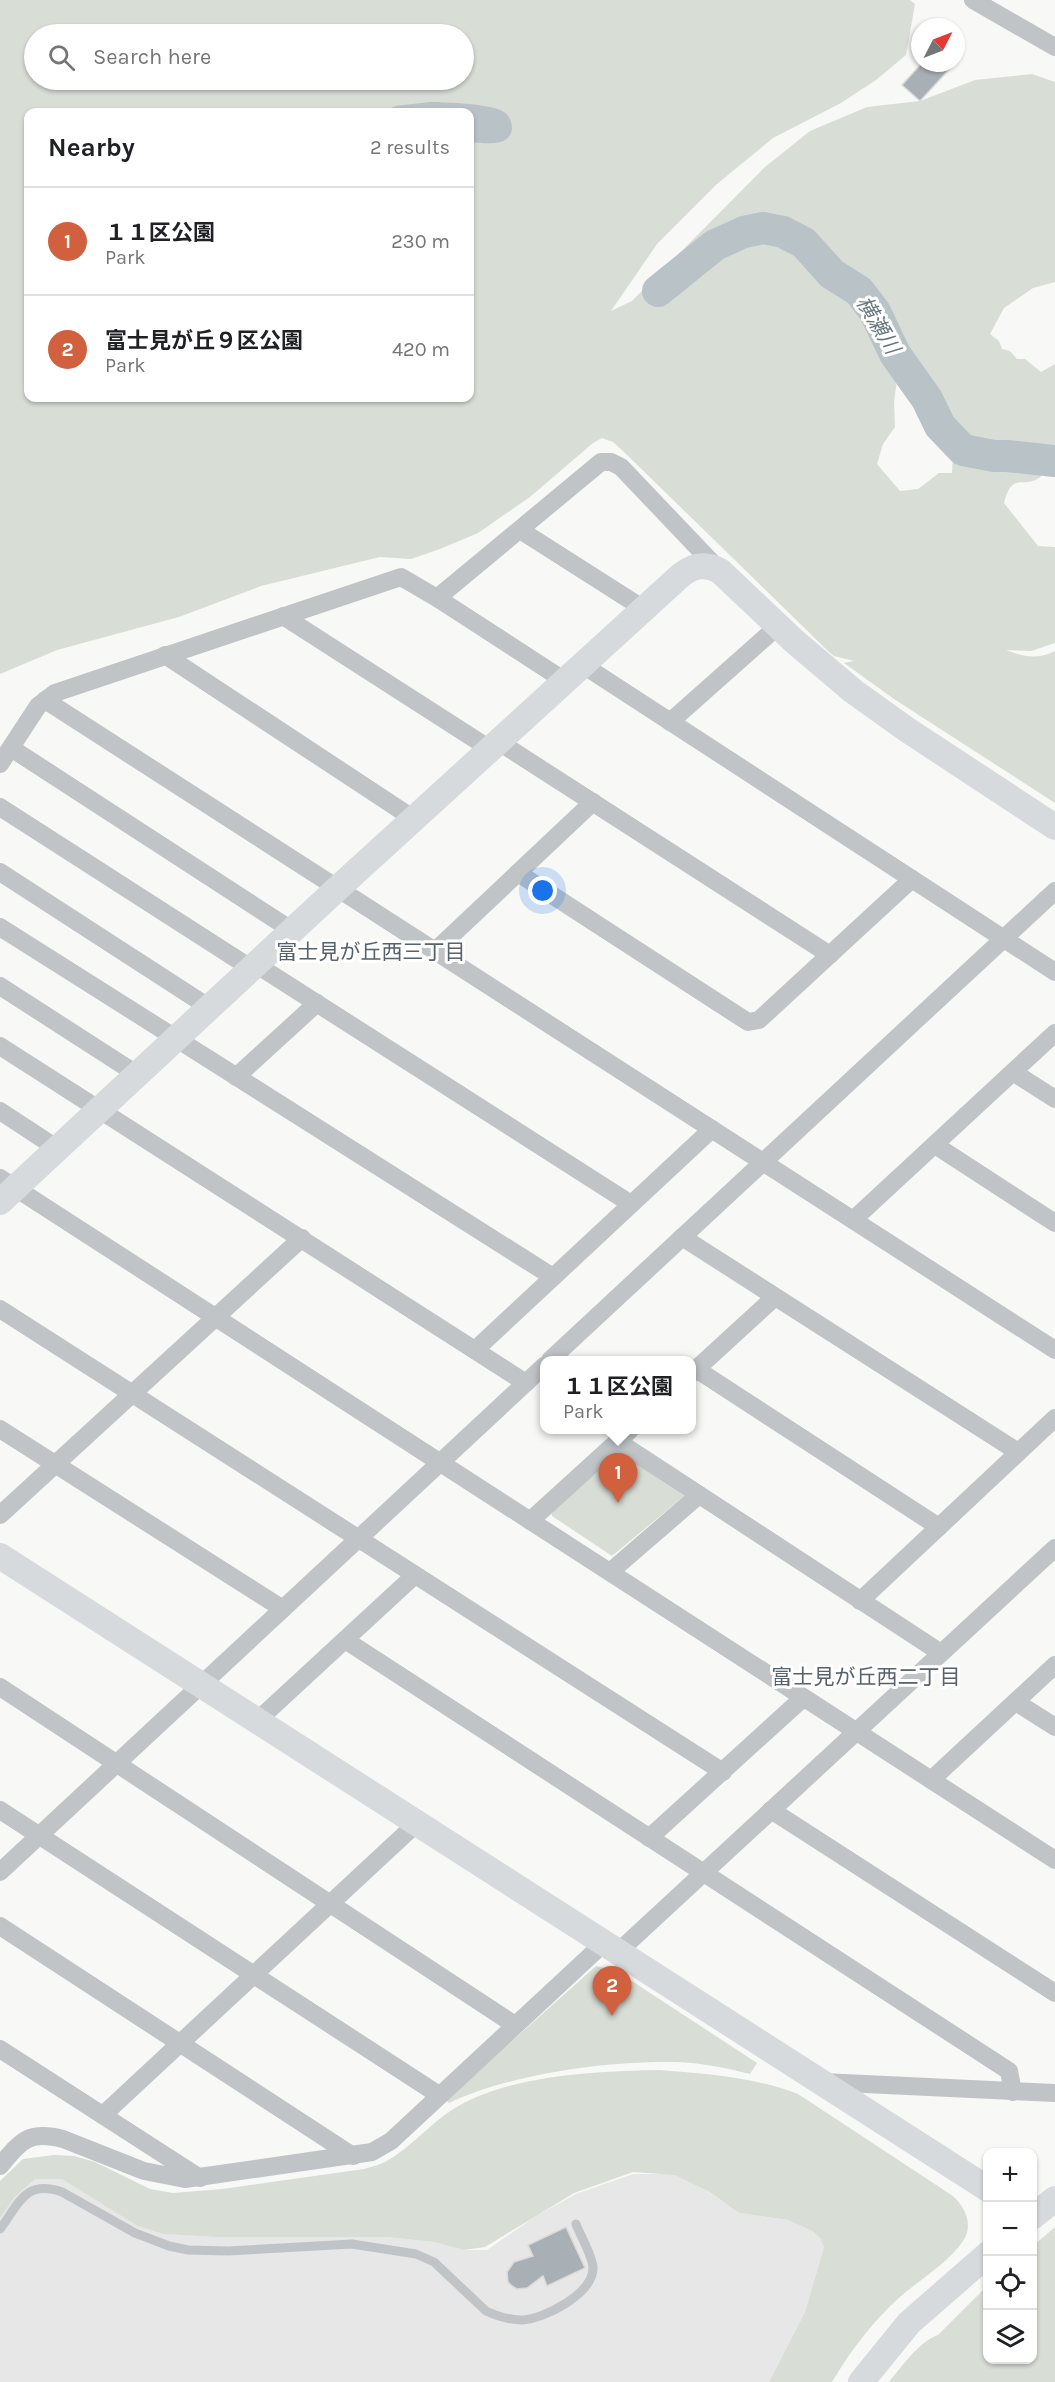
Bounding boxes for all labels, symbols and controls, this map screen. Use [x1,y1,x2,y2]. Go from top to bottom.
north arrow [911,18,965,72]
search box [24,24,474,90]
icon: search [45,41,78,74]
text: Search here [93,44,211,70]
text: Nearby [48,132,135,163]
text: 2 results [370,136,450,159]
text: １１区公園 [105,220,215,246]
text: 1 [64,230,71,253]
text: 230 m [391,230,450,253]
text: Park [105,246,146,269]
water label: 横瀬川 [851,292,906,360]
text: 富士見が丘９区公園 [105,328,303,354]
text: 2 [61,338,74,361]
text: 420 m [392,338,450,361]
text: Park [105,354,146,377]
your location [528,876,557,905]
district label: 富士見が丘西三丁目 [277,940,466,964]
popup [540,1356,696,1434]
text: １１区公園 [563,1374,673,1400]
text: Park [563,1400,604,1423]
pin: 1 [598,1454,638,1503]
district label: 富士見が丘西二丁目 [772,1665,961,1689]
pin: 2 [592,1966,632,2016]
map controls [983,2148,1037,2364]
button: + [983,2148,1037,2202]
button: − [983,2202,1037,2256]
button: locate [983,2256,1037,2310]
button: layers [983,2310,1037,2364]

